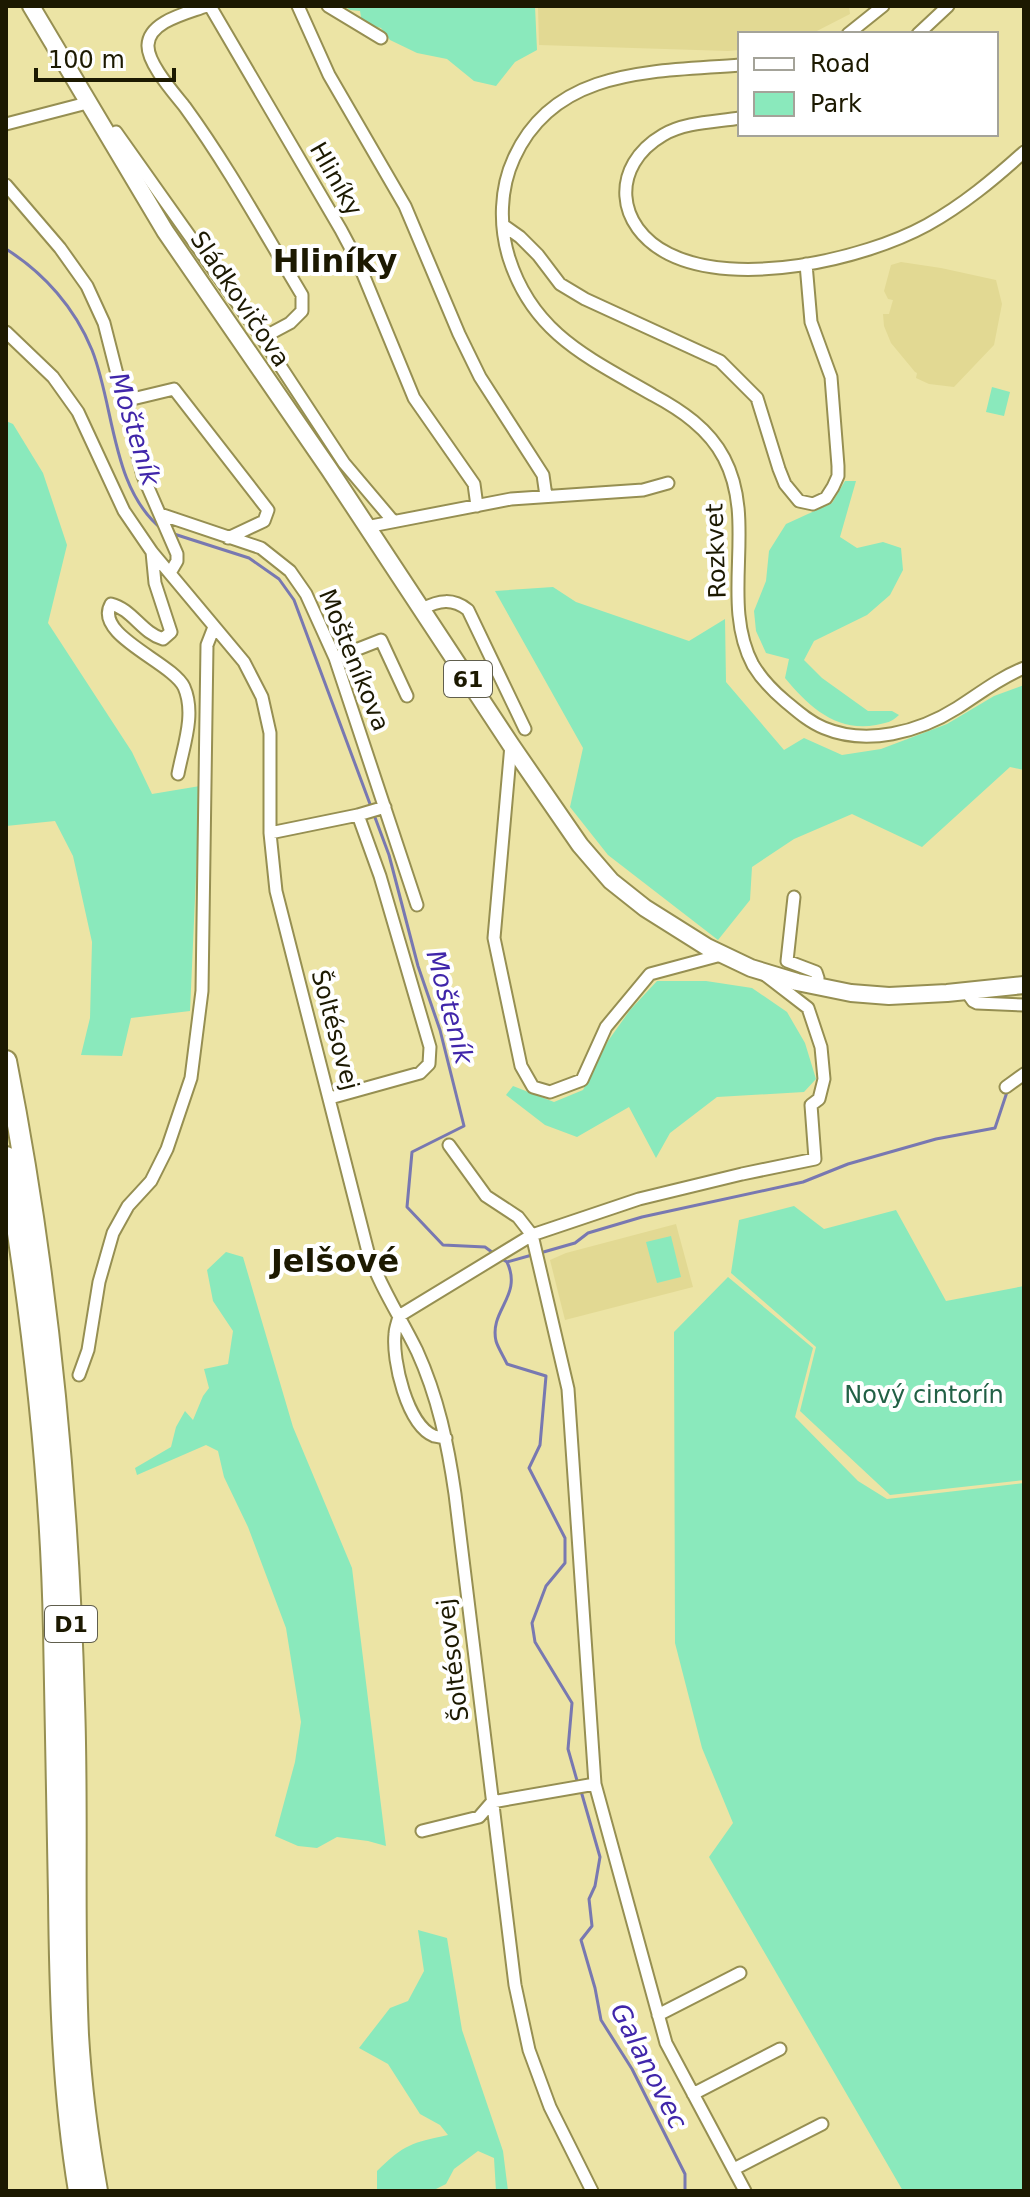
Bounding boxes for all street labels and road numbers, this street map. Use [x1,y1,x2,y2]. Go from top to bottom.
street label: Hliníky [304,137,368,221]
street label: Sládkovičova [184,226,296,372]
street label: Rozkvet [700,503,732,599]
street label: Mošteníkova [313,585,395,735]
road number: 61 [444,661,492,697]
street label: Šoltésovej [305,966,366,1093]
street label: Šoltésovej [430,1597,474,1723]
road number: D1 [45,1606,97,1642]

